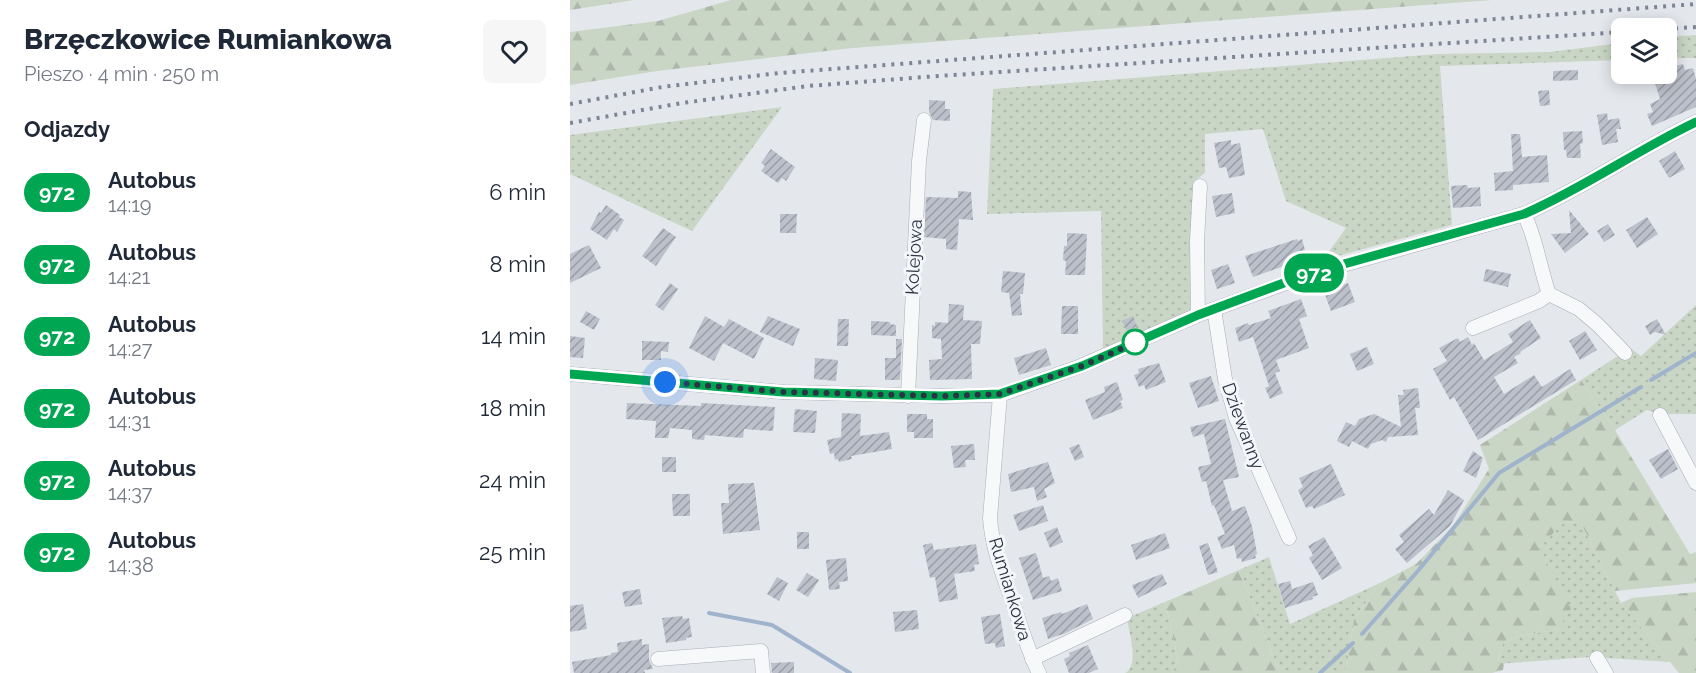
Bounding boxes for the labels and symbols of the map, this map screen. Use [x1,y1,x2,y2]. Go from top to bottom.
street label: Kolejowa [901,219,926,295]
line badge: 972 [1280,254,1348,292]
unlabelled marker [1122,329,1148,355]
your location [650,367,680,397]
street label: Dziewanny [1218,380,1269,472]
street label: Rumiankowa [985,535,1036,643]

